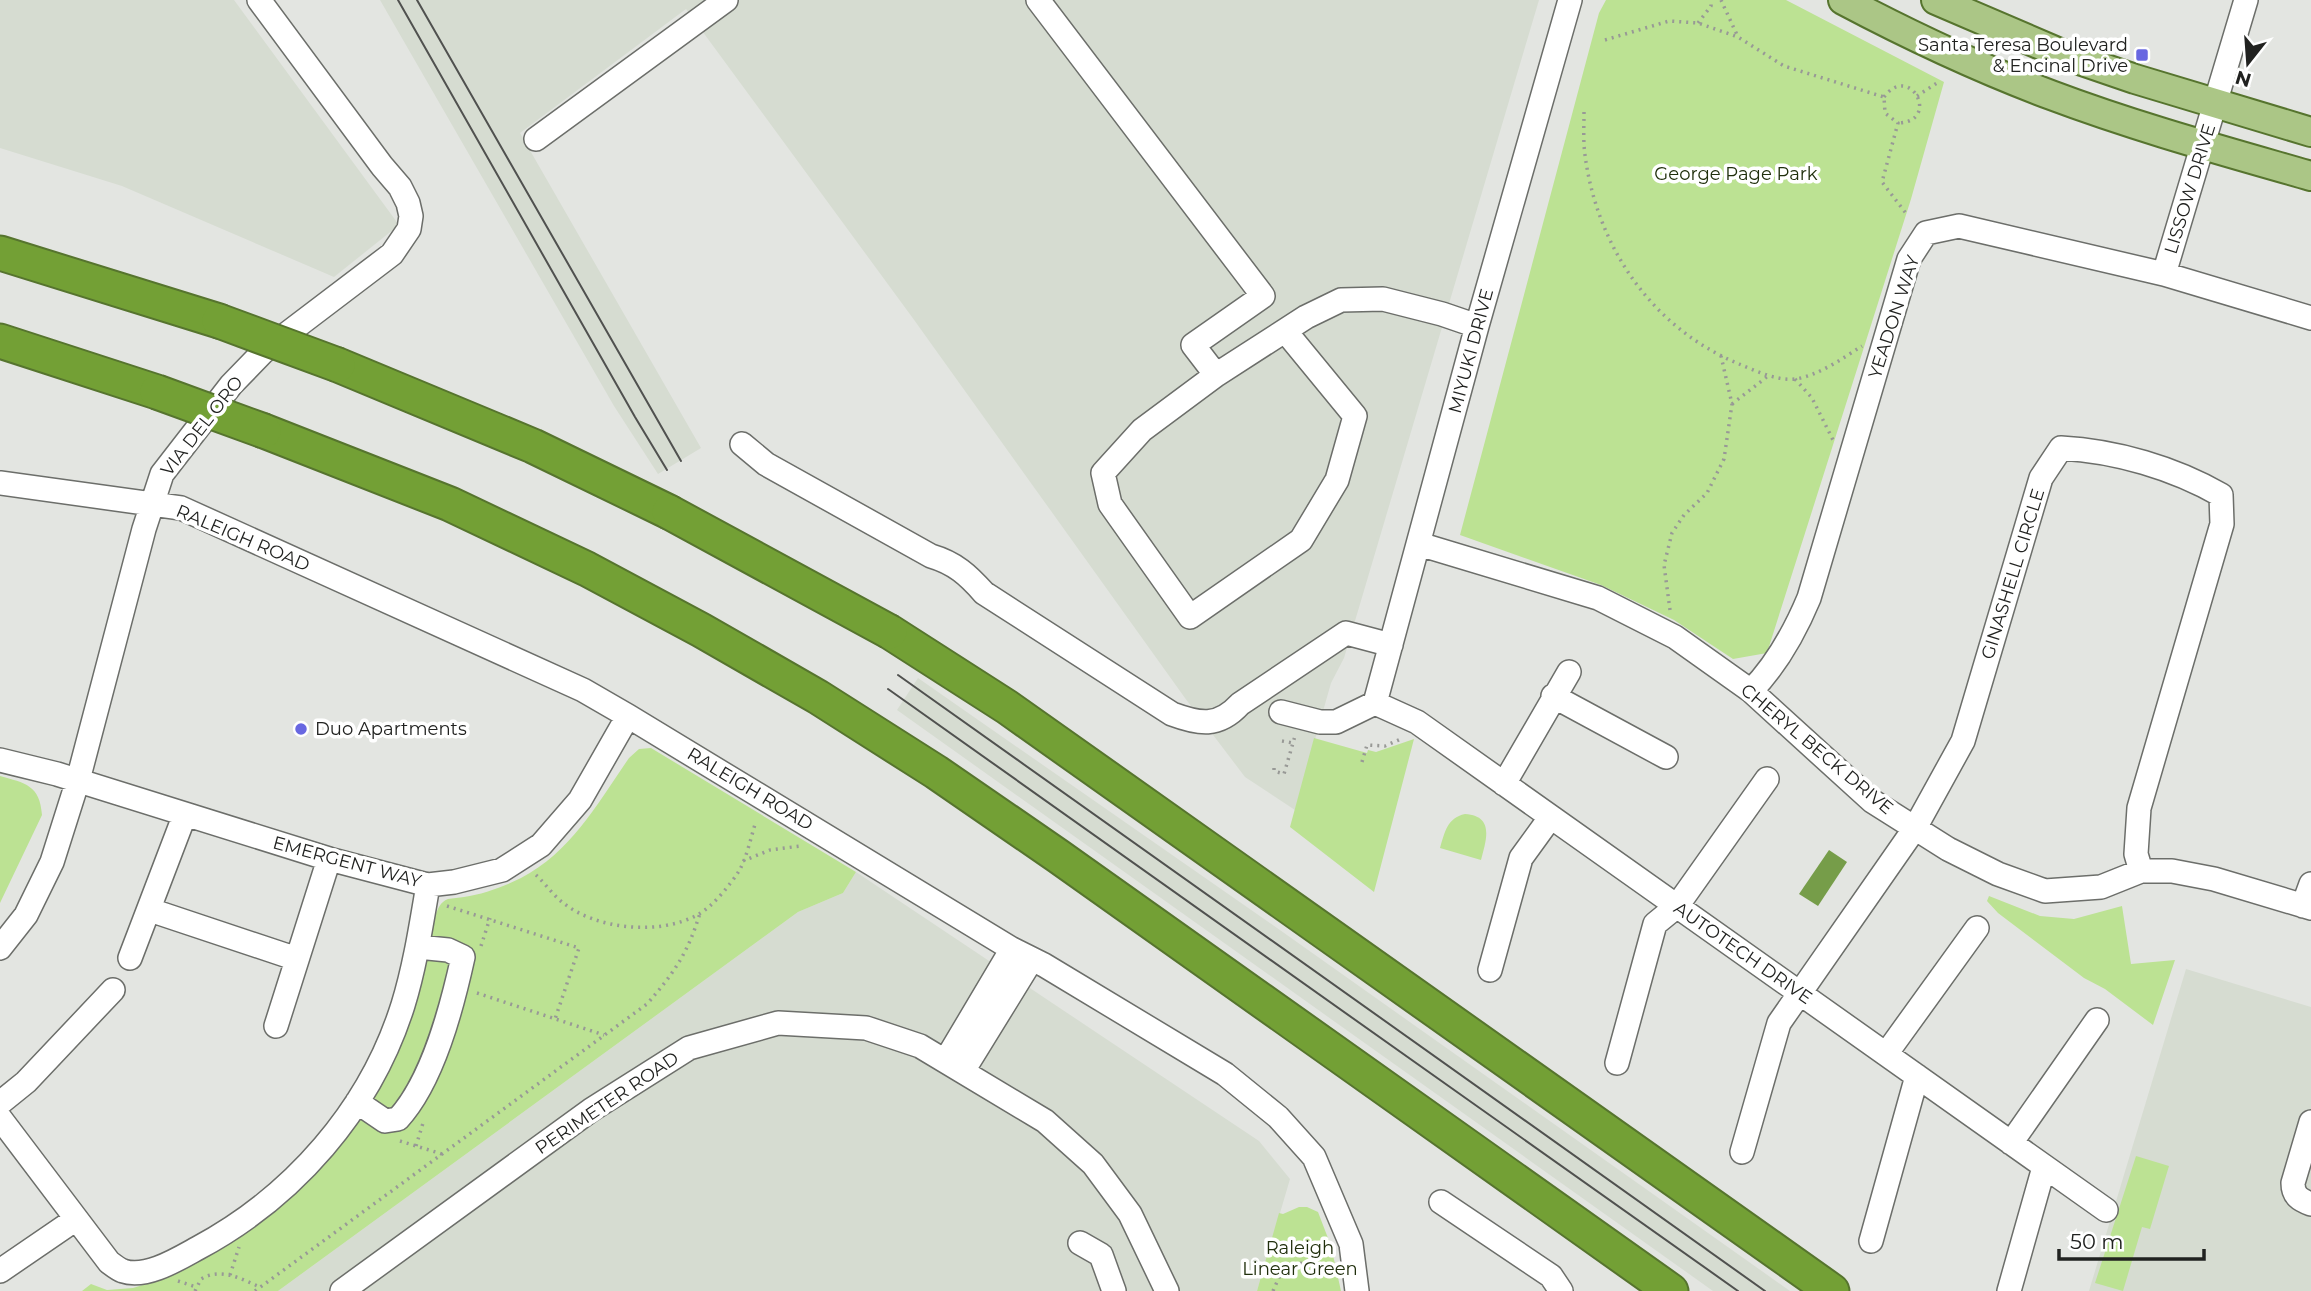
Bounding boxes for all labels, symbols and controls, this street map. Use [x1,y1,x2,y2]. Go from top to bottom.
north arrow [2213,28,2283,98]
place label: Santa Teresa Boulevard & Encinal Drive [1918,34,2128,77]
marker: Santa Teresa Boulevard & Encinal Drive [2134,47,2150,63]
text: N [2232,66,2254,92]
street label: LISSOW DRIVE [2160,121,2220,257]
park label: George Page Park [1654,163,1818,185]
street label: YEADON WAY [1864,252,1924,381]
street label: MIYUKI DRIVE [1444,286,1498,416]
street label: VIA DEL ORO [156,372,248,480]
street label: GINASHELL CIRCLE [1977,486,2049,662]
street label: RALEIGH ROAD [173,500,313,576]
street label: CHERYL BECK DRIVE [1736,679,1898,819]
place label: Duo Apartments [315,718,467,740]
marker: Duo Apartments [293,721,309,737]
street label: RALEIGH ROAD [683,743,817,835]
street label: EMERGENT WAY [270,832,424,893]
street label: AUTOTECH DRIVE [1670,897,1816,1009]
street label: PERIMETER ROAD [531,1047,683,1159]
scale bar [2059,1218,2204,1262]
text: 50 m [2070,1229,2124,1254]
park label: Raleigh Linear Green [1242,1237,1358,1280]

